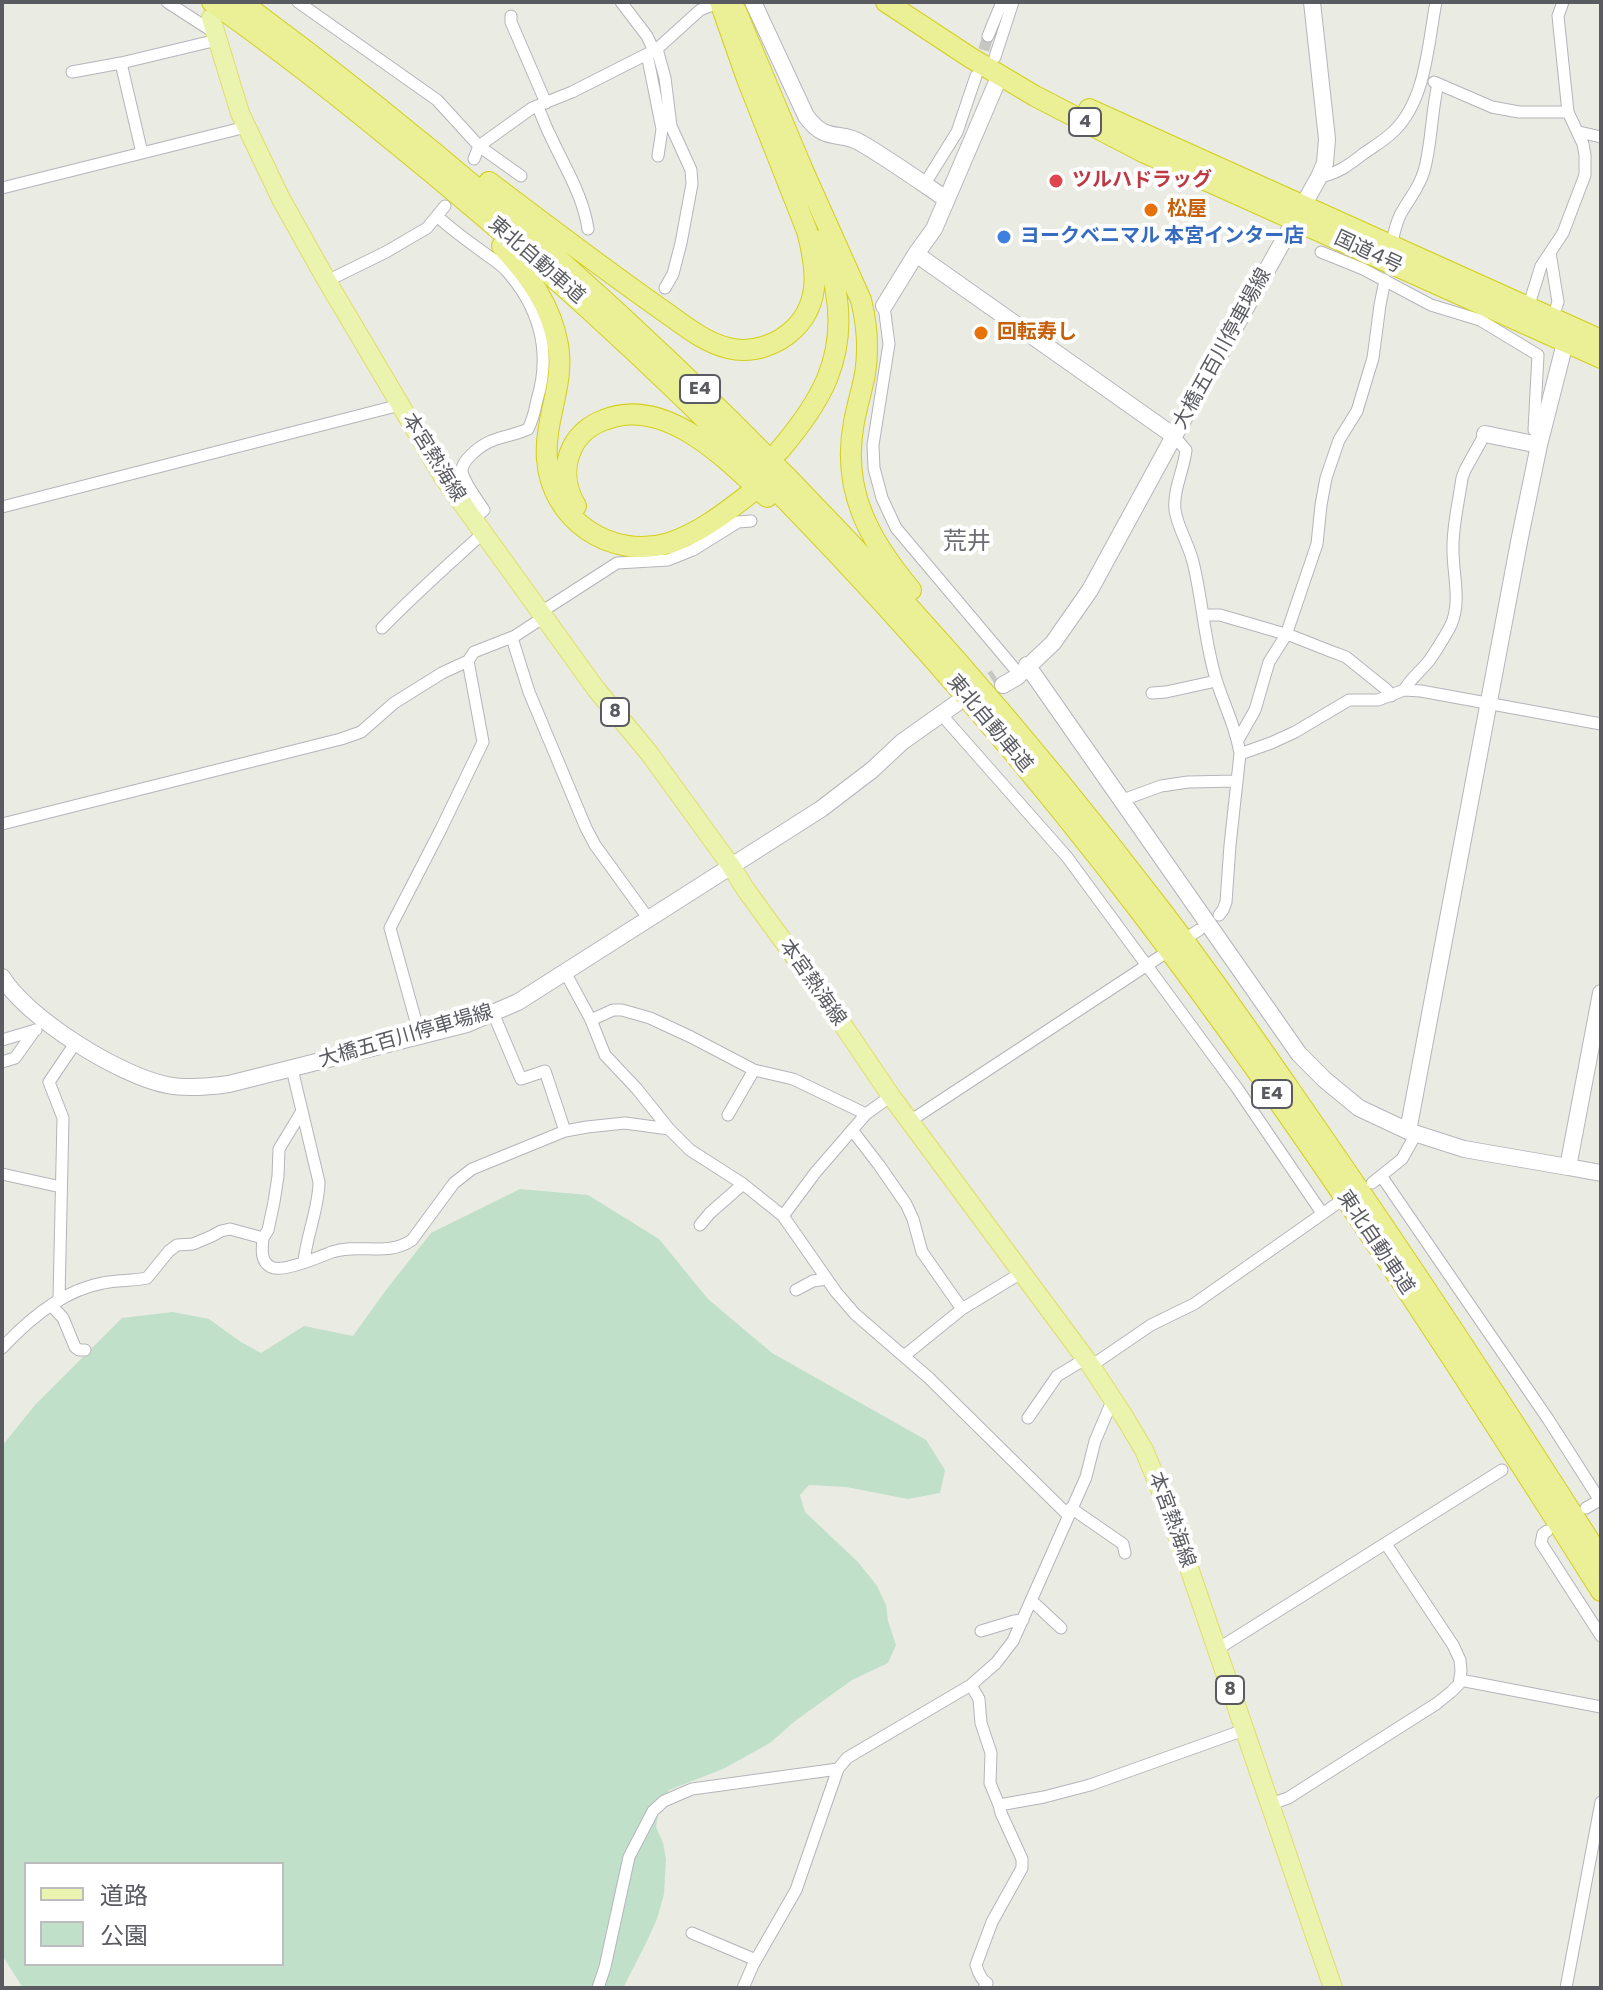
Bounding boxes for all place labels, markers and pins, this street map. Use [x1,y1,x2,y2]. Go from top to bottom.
place label: ツルハドラッグ [1072,169,1212,193]
marker: ツルハドラッグ [1047,172,1065,190]
place label: 松屋 [1167,198,1207,222]
marker: 松屋 [1142,201,1160,219]
place label: ヨークベニマル 本宮インター店 [1020,225,1304,249]
marker: ヨークベニマル 本宮インター店 [995,228,1013,246]
place label: 回転寿し [997,321,1077,345]
marker: 回転寿し [972,324,990,342]

